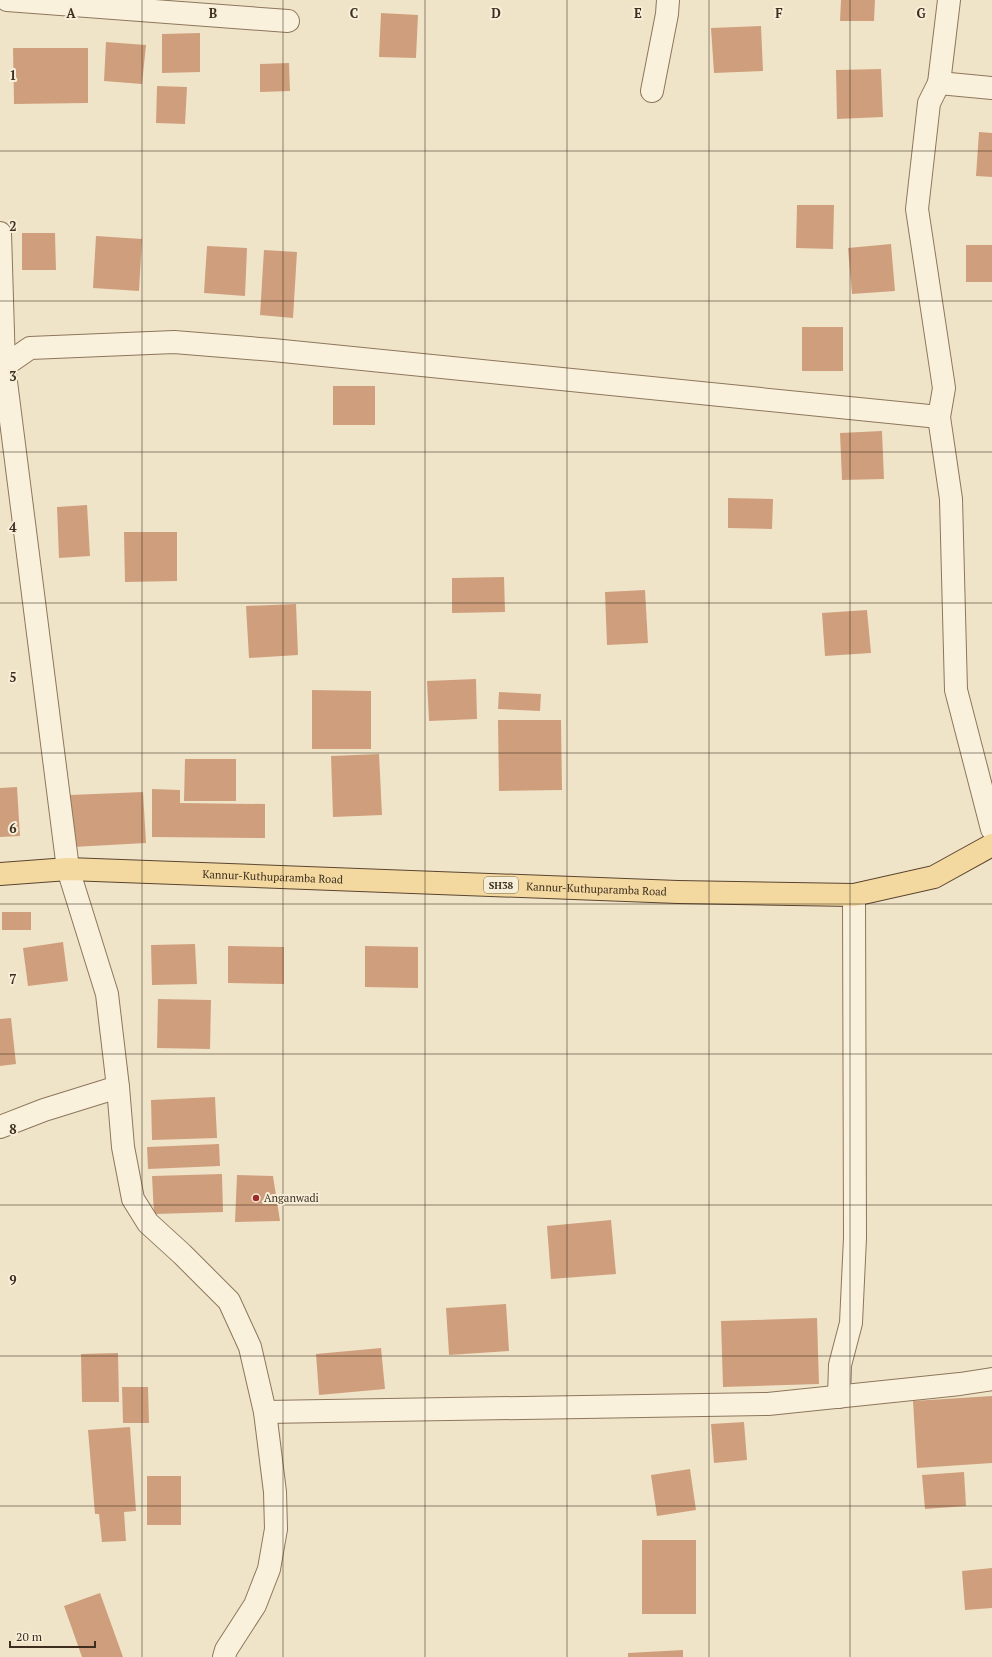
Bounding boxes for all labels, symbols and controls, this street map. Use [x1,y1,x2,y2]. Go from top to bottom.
text: A [66,4,76,22]
text: B [209,4,217,22]
text: C [350,4,358,22]
text: D [491,4,501,22]
text: E [634,4,642,22]
text: F [775,4,783,22]
text: G [916,4,926,22]
text: 1 [9,66,17,84]
text: 2 [9,217,17,235]
text: 3 [9,367,17,385]
text: 4 [9,518,17,536]
text: 5 [9,668,17,686]
text: 6 [9,819,17,837]
street label: Kannur-Kuthuparamba Road [202,867,343,886]
road number: SH38 [484,877,518,893]
street label: Kannur-Kuthuparamba Road [526,879,667,899]
text: 7 [9,970,17,988]
text: 8 [9,1120,17,1138]
place label: Anganwadi [264,1191,319,1205]
marker: Anganwadi [251,1193,261,1203]
text: 9 [9,1271,17,1289]
scale bar [10,1623,95,1649]
text: 20 m [16,1629,43,1644]

